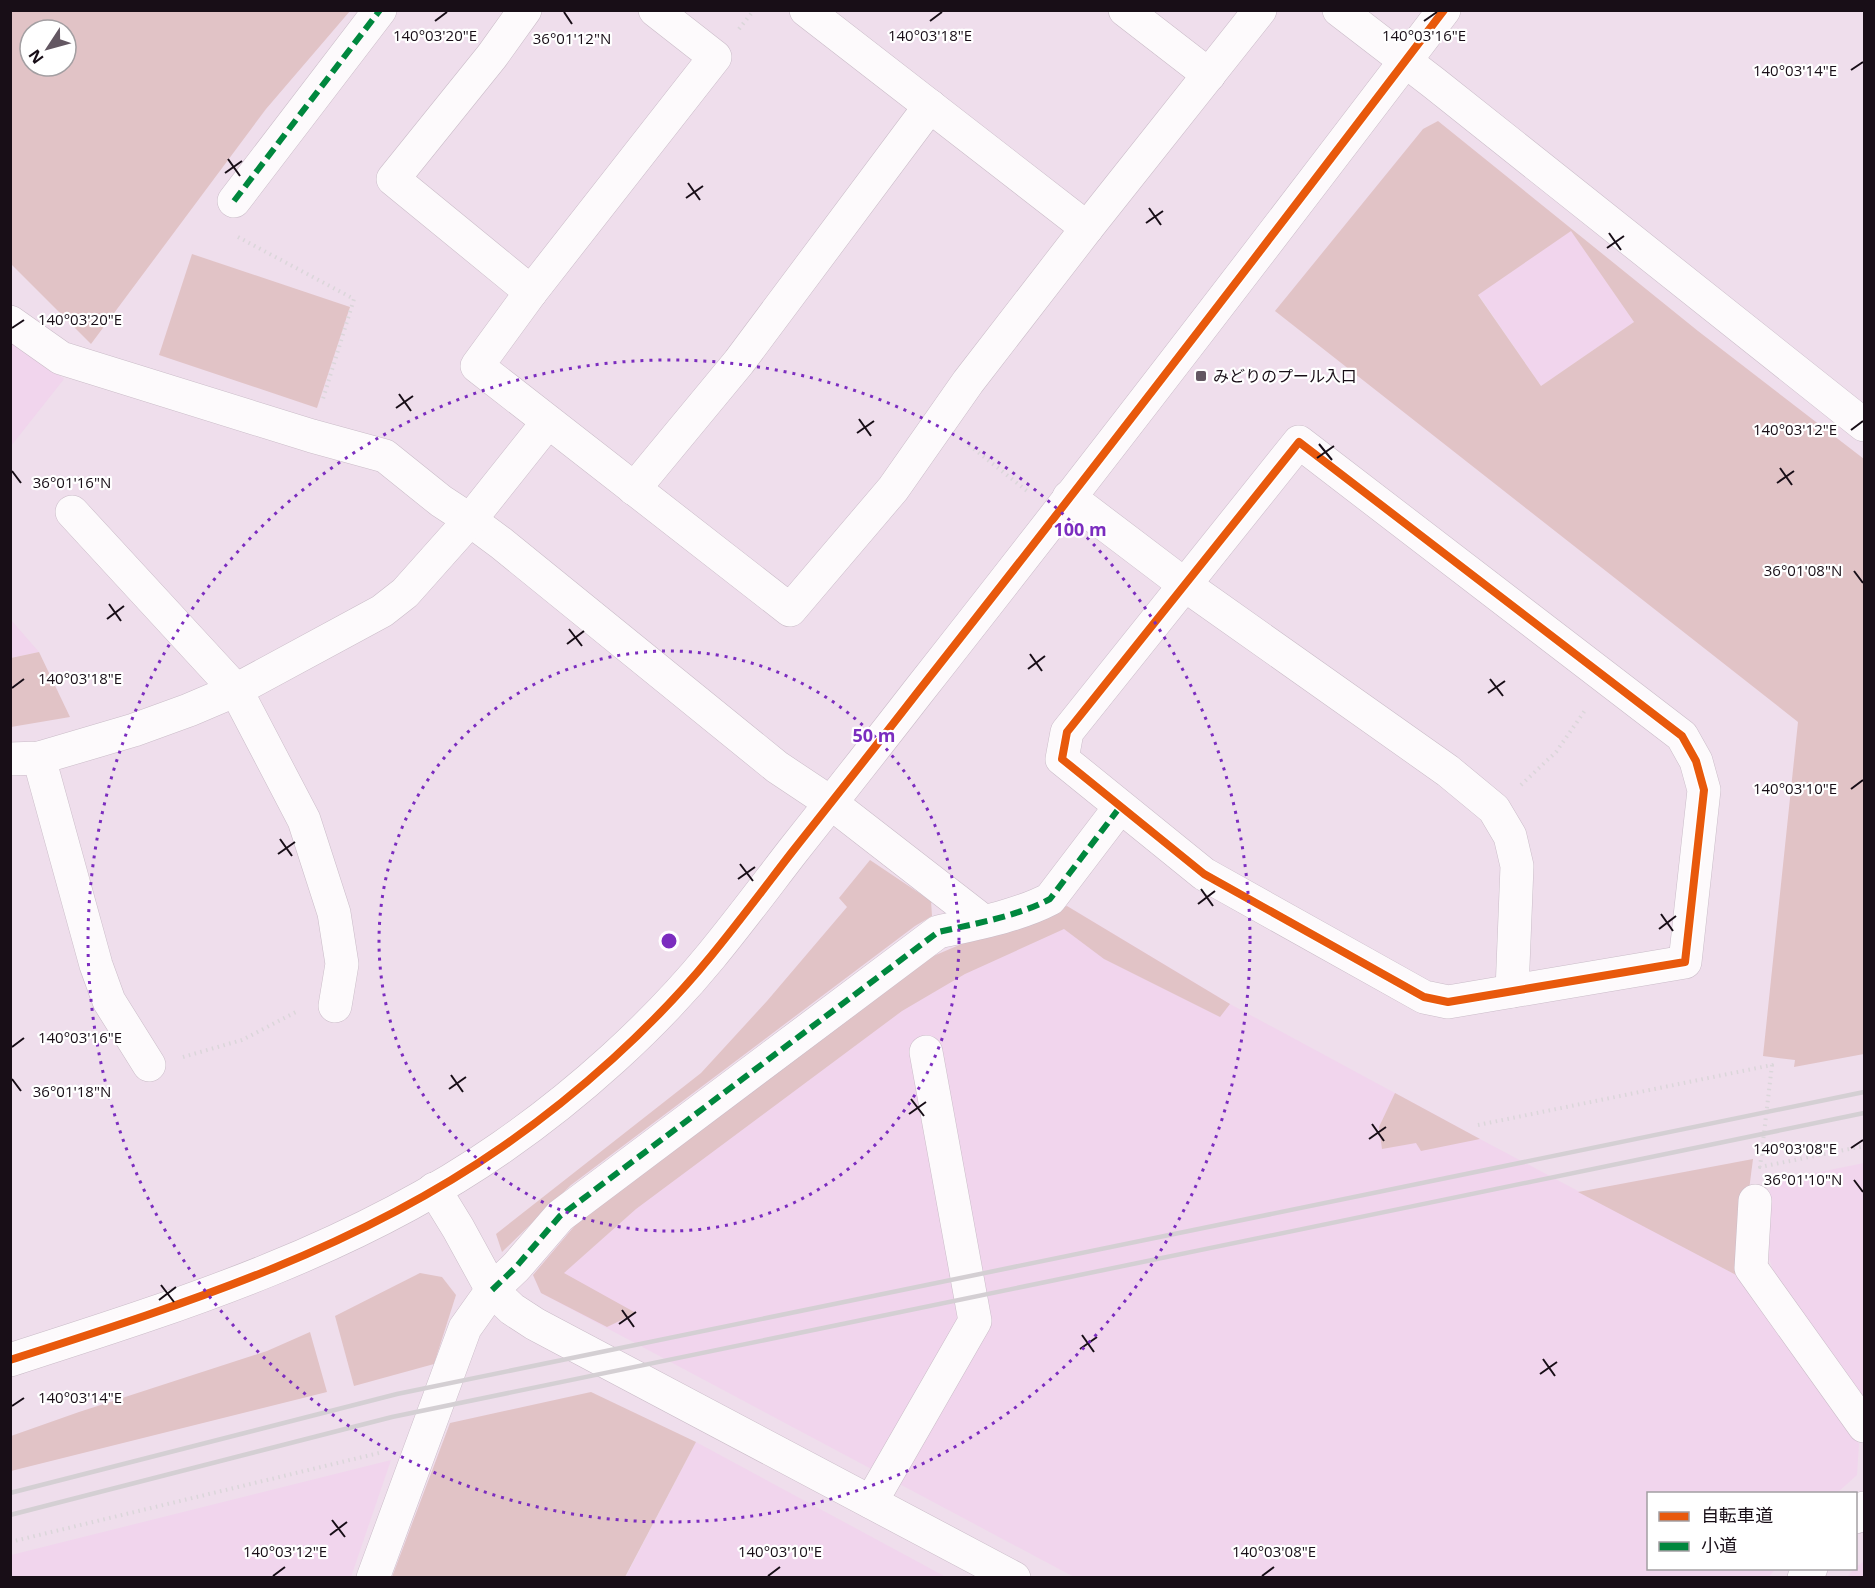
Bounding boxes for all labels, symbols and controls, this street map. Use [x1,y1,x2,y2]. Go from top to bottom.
north arrow [18,18,78,78]
text: 140°03'20"E [393,25,477,45]
text: 140°03'18"E [888,25,972,45]
text: 140°03'16"E [1382,25,1466,45]
text: 36°01'12"N [533,28,611,48]
text: N [23,45,49,69]
text: 140°03'14"E [1753,60,1837,80]
text: 140°03'20"E [38,309,122,329]
place label: みどりのプール入口 [1213,365,1357,387]
marker: みどりのプール入口 [1194,369,1208,383]
text: 140°03'12"E [1753,419,1837,439]
text: 36°01'16"N [33,472,111,492]
text: 100 m [1053,517,1107,541]
text: 36°01'08"N [1764,560,1842,580]
text: 140°03'18"E [38,668,122,688]
text: 50 m [853,723,895,747]
text: 140°03'10"E [1753,778,1837,798]
centre of rings [659,931,679,951]
text: 140°03'16"E [38,1027,122,1047]
text: 36°01'18"N [33,1081,111,1101]
text: 140°03'08"E [1753,1138,1837,1158]
text: 36°01'10"N [1764,1169,1842,1189]
text: 140°03'14"E [38,1387,122,1407]
legend [1647,1492,1857,1570]
text: 自転車道 [1701,1503,1773,1527]
text: 小道 [1701,1533,1737,1557]
text: 140°03'12"E [243,1541,327,1561]
text: 140°03'10"E [738,1541,822,1561]
text: 140°03'08"E [1232,1541,1316,1561]

